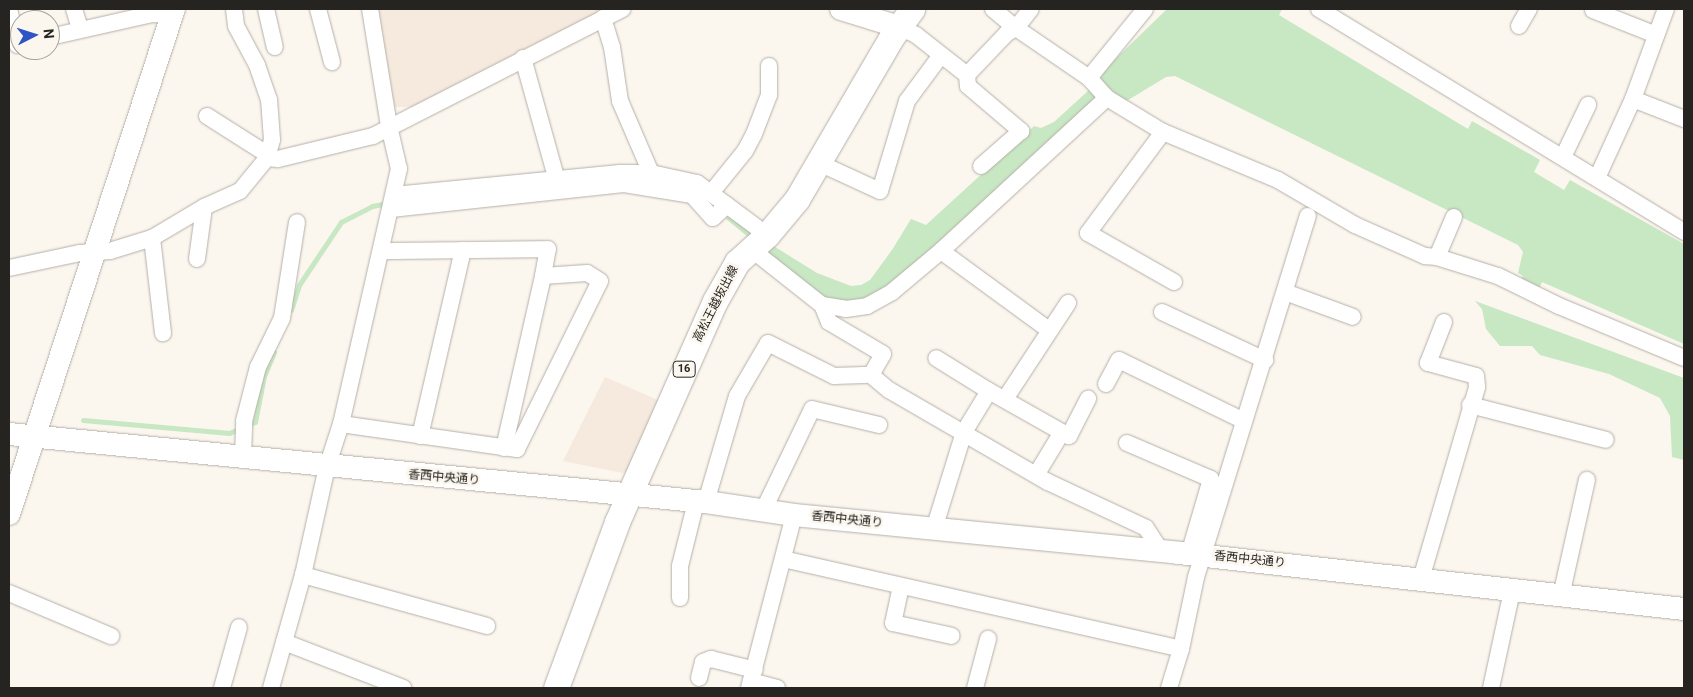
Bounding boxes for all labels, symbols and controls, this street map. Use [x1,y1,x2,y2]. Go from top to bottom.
north arrow [10,10,60,60]
text: N [41,28,57,39]
street label: 高松王越坂出線 [691,263,741,345]
road number: 16 [672,360,696,378]
street label: 香西中央通り [408,468,480,488]
street label: 香西中央通り [810,509,884,531]
street label: 香西中央通り [1213,549,1287,571]

